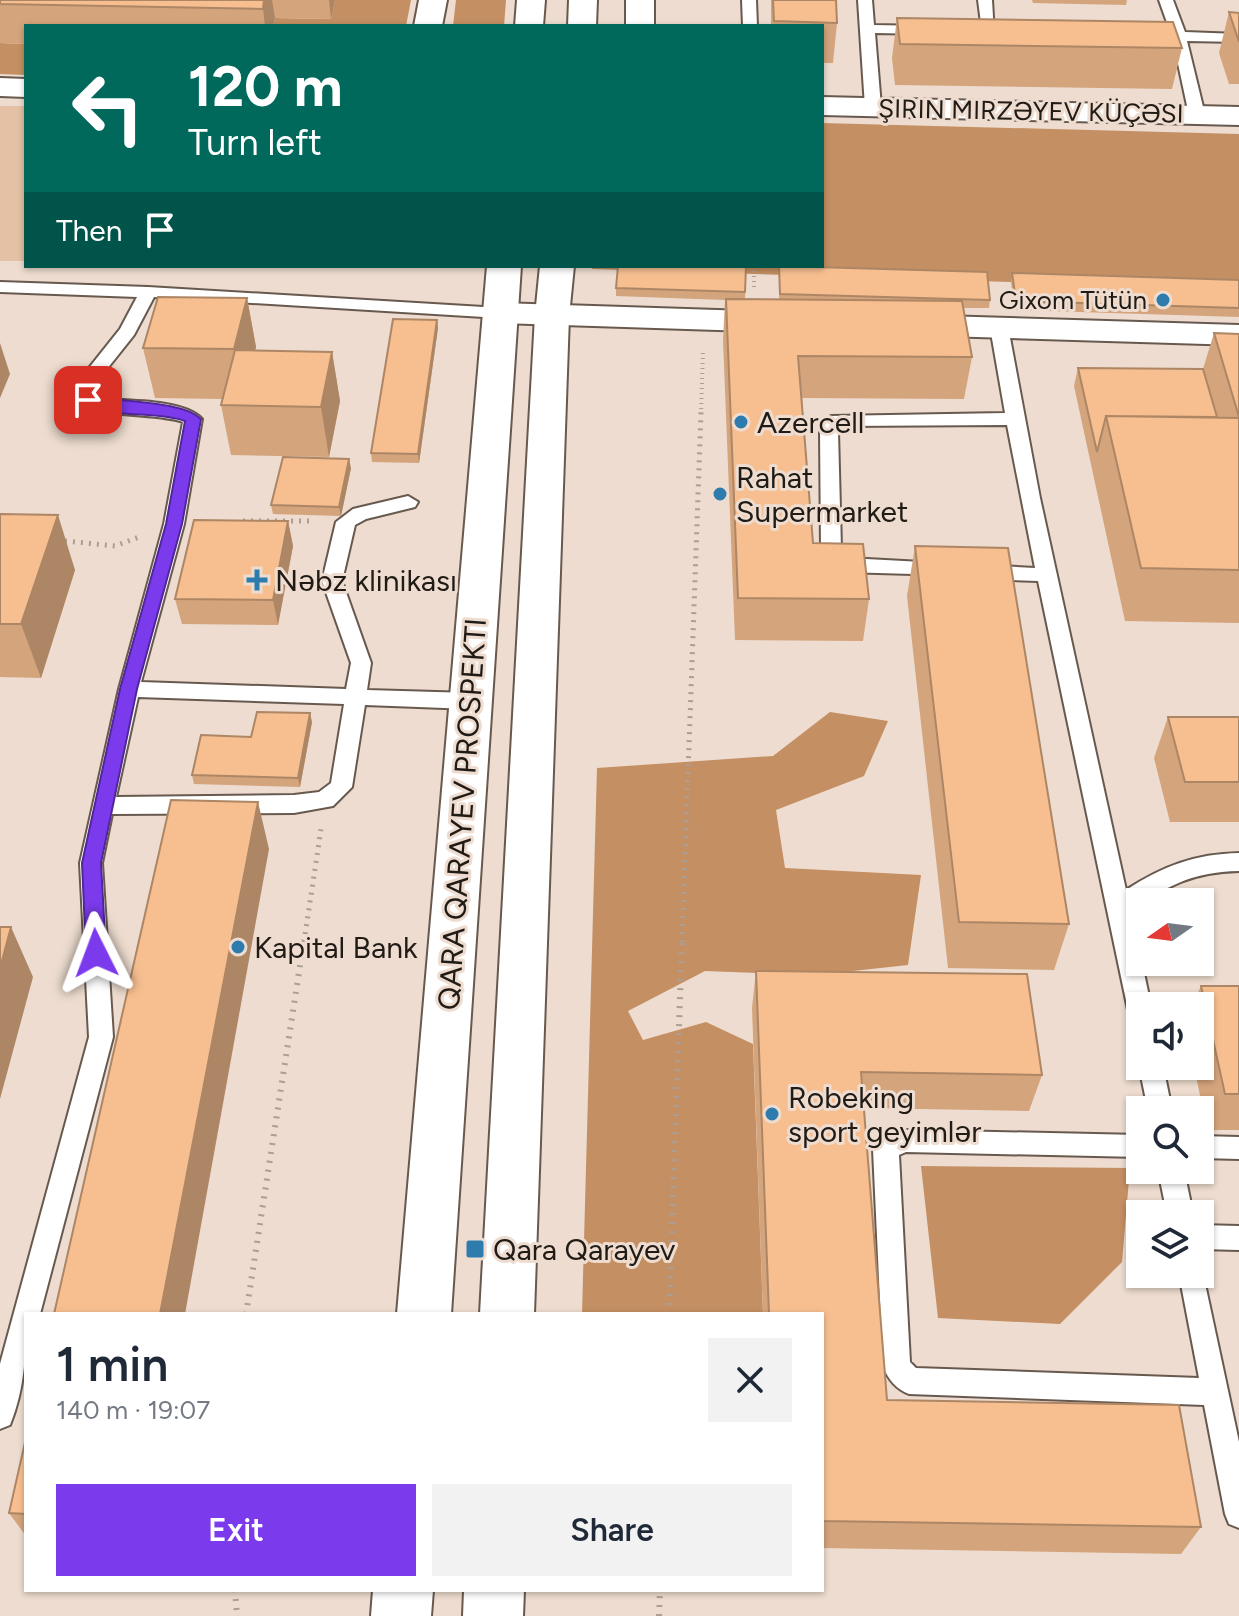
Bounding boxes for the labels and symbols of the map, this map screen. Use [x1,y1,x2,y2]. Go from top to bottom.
street label: ŞIRIN MIRZƏYEV KÜÇƏSI [878,92,1184,130]
place label: Gixom Tütün [999,284,1147,316]
marker: Gixom Tütün [1154,291,1172,309]
pin [54,366,122,434]
place label: Azercell [757,404,864,441]
marker: Azercell [732,413,750,431]
place label: Rahat Supermarket [736,459,908,530]
marker: Rahat Supermarket [711,485,729,503]
place label: Nəbz klinikası [275,562,457,599]
marker: Nəbz klinikası [246,569,268,591]
street label: QARA QARAYEV PROSPEKTI [430,617,494,1011]
north arrow [1126,888,1214,976]
position arrow [54,911,138,995]
place label: Kapital Bank [254,929,418,966]
marker: Kapital Bank [229,938,247,956]
place label: Robeking sport geyimlər [788,1079,981,1150]
marker: Robeking sport geyimlər [763,1105,781,1123]
place label: Qara Qarayev [493,1231,676,1268]
marker: Qara Qarayev [464,1238,486,1260]

